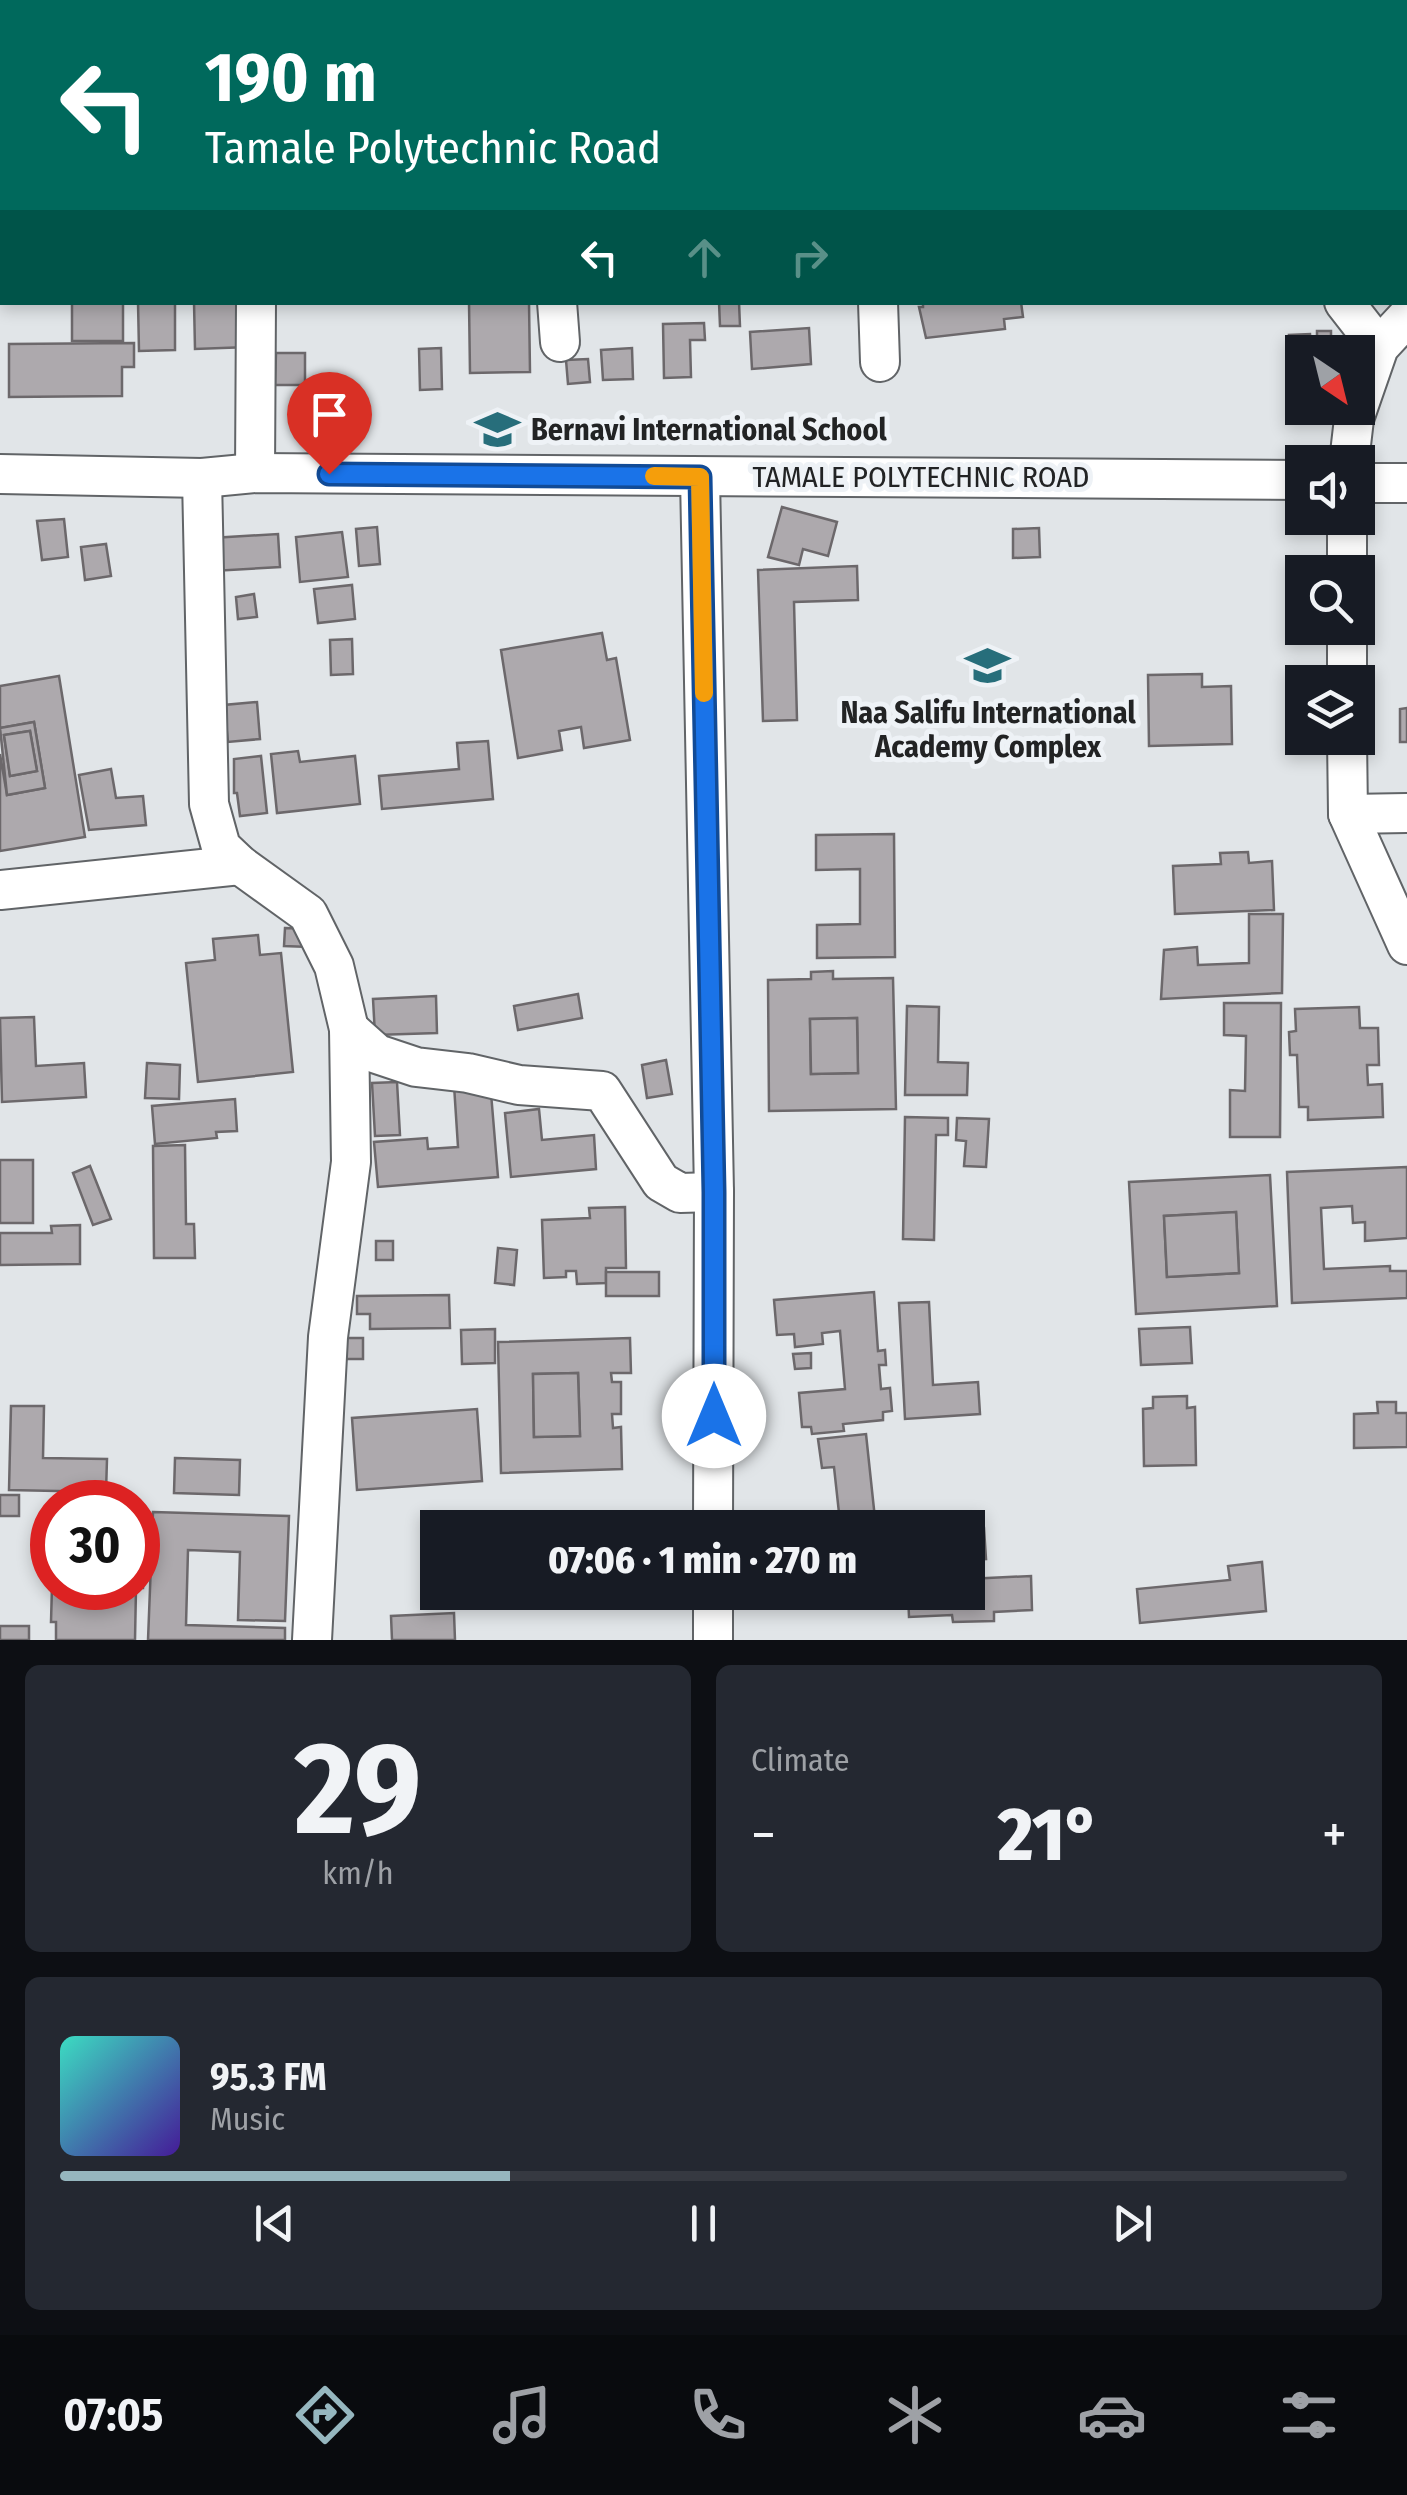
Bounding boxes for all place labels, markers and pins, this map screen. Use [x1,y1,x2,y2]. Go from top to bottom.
pin [287,372,372,475]
school or university icon: Bernavi International School [474,406,522,454]
place label: Bernavi International School [531,412,887,448]
school or university icon: Naa Salifu International Academy Complex [964,642,1012,690]
place label: Naa Salifu International Academy Complex [840,695,1136,765]

